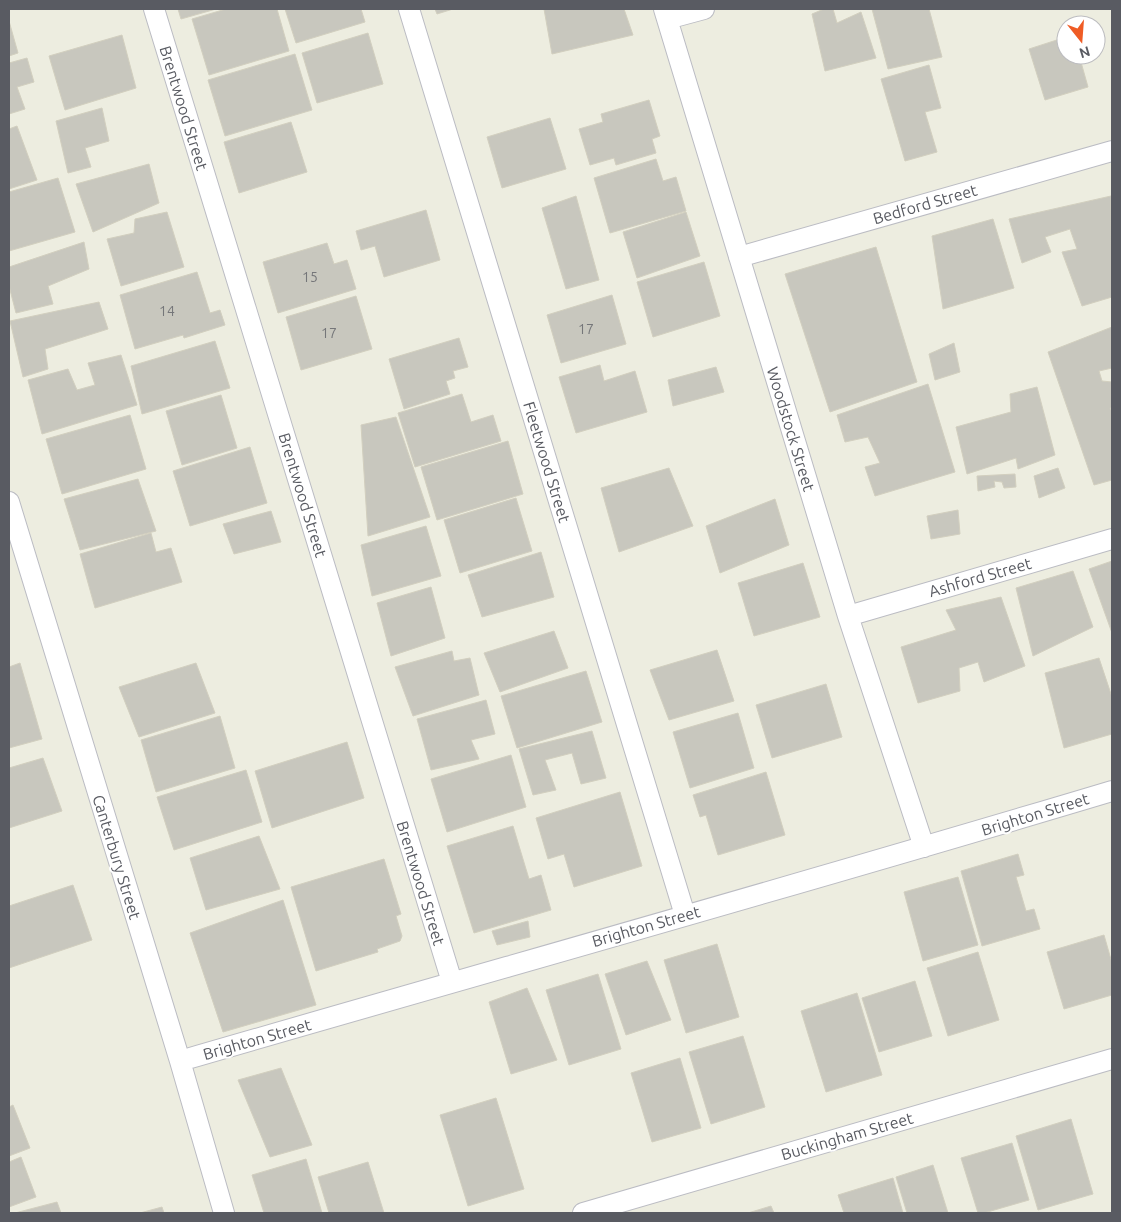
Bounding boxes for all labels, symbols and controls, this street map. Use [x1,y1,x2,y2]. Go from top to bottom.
north arrow [1056,15,1106,65]
text: N [1077,43,1092,62]
street label: Brentwood Street [156,44,212,173]
street label: Bedford Street [871,180,980,227]
house number: 15 [302,269,318,285]
house number: 14 [159,303,175,319]
house number: 17 [578,321,594,337]
house number: 17 [321,325,337,341]
street label: Woodstock Street [764,365,819,494]
street label: Fleetwood Street [520,399,574,525]
street label: Brentwood Street [275,431,331,560]
street label: Ashford Street [927,554,1034,600]
street label: Brighton Street [979,789,1092,839]
street label: Canterbury Street [89,793,145,922]
street label: Brentwood Street [393,819,449,948]
street label: Brighton Street [590,902,703,950]
street label: Brighton Street [201,1015,314,1063]
street label: Buckingham Street [779,1108,916,1163]

